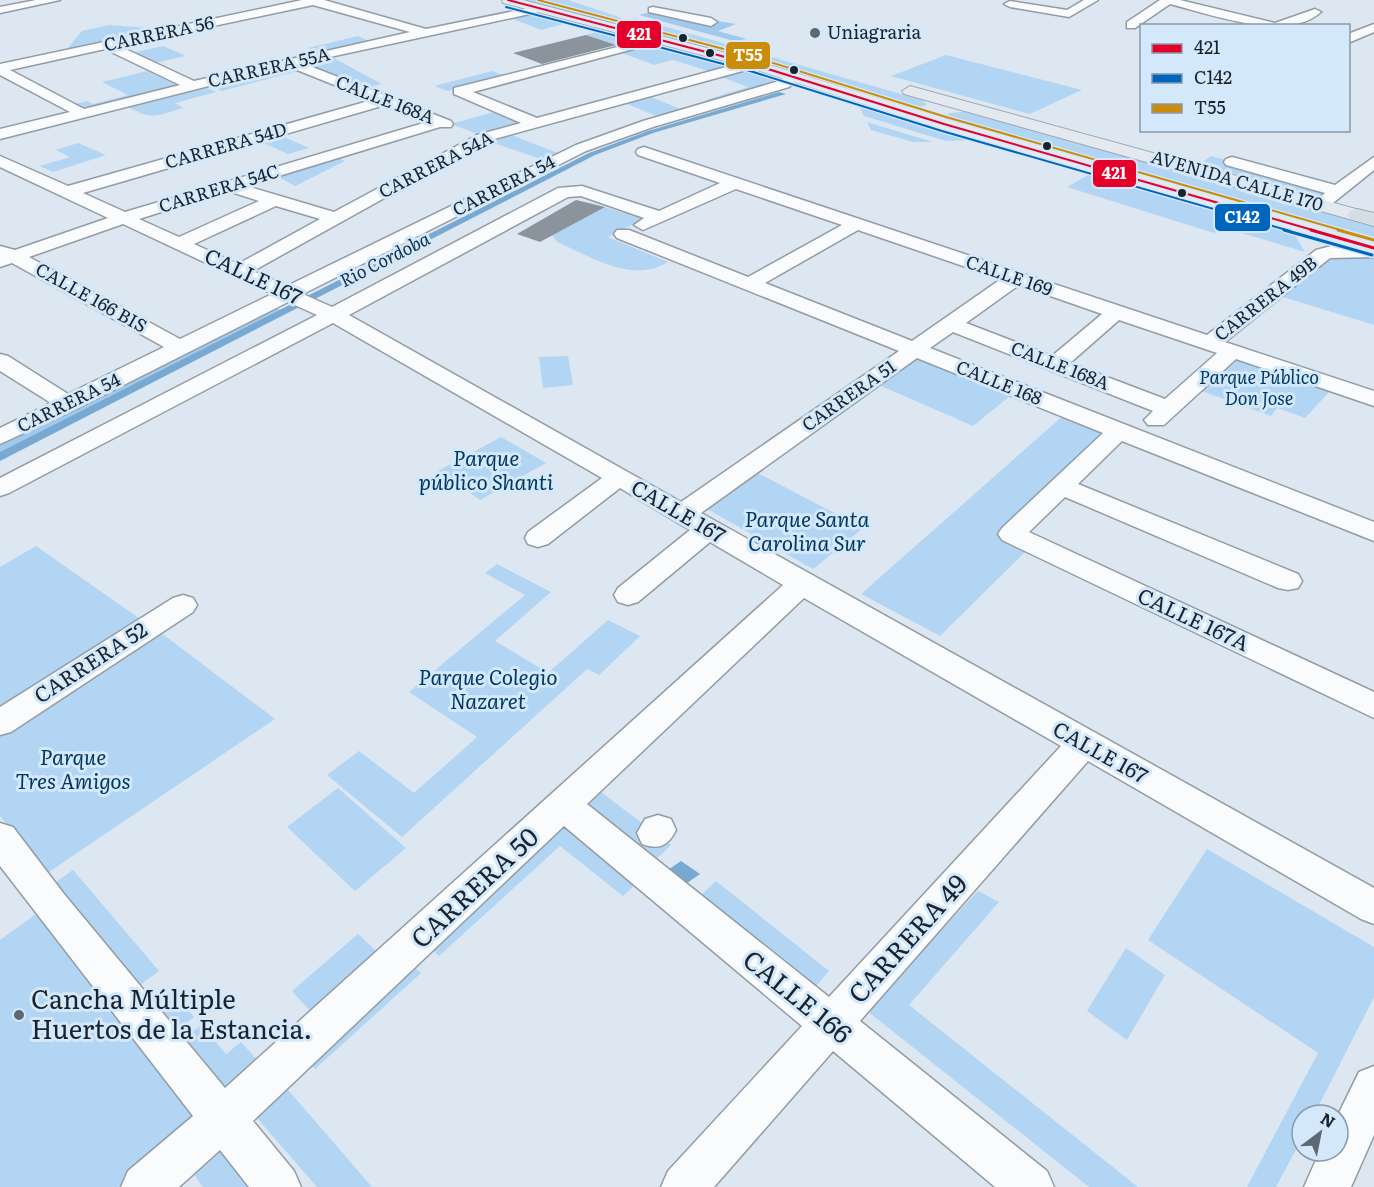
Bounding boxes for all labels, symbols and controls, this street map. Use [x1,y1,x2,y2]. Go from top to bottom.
street label: CARRERA 56 [101,8,216,57]
place label: Uniagraria [827,18,921,45]
line badge: 421 [616,20,662,49]
text: 421 [627,21,652,45]
legend [1140,24,1350,132]
marker: Uniagraria [808,26,822,40]
unlabelled marker [677,32,689,44]
text: 421 [1194,33,1220,60]
street label: CARRERA 55A [205,39,332,94]
line badge: T55 [725,41,771,70]
text: T55 [733,42,763,66]
unlabelled marker [704,47,716,59]
text: C142 [1194,63,1232,90]
unlabelled marker [788,64,800,76]
street label: CALLE 168A [332,67,439,130]
text: T55 [1194,93,1226,120]
street label: CARRERA 54D [161,114,290,175]
street label: CARRERA 54A [373,123,497,204]
unlabelled marker [1041,140,1053,152]
street label: AVENIDA CALLE 170 [1148,142,1327,217]
street label: CARRERA 54 [447,147,559,222]
street label: CARRERA 54C [155,156,282,219]
line badge: 421 [1092,159,1137,188]
text: 421 [1102,160,1127,184]
unlabelled marker [1176,187,1188,199]
line badge: C142 [1214,203,1271,232]
text: C142 [1224,204,1260,228]
water label: Rio Cordoba [334,224,435,293]
street label: CALLE 167 [200,239,308,311]
street label: CALLE 169 [963,247,1056,302]
street label: CARRERA 49B [1208,249,1322,347]
street label: CALLE 166 BIS [31,255,152,338]
street label: CALLE 168A [1007,333,1114,396]
street label: CARRERA 51 [796,352,901,437]
street label: CALLE 168 [953,352,1047,411]
park label: Parque Público Don Jose [1199,363,1319,411]
street label: CARRERA 54 [12,365,125,438]
park label: Parque público Shanti [419,441,554,496]
street label: CALLE 167 [626,470,733,550]
park label: Parque Santa Carolina Sur [744,502,870,557]
street label: CALLE 167A [1133,578,1255,657]
street label: CARRERA 52 [27,613,152,709]
park label: Parque Colegio Nazaret [418,660,558,715]
street label: CALLE 167 [1048,712,1155,790]
park label: Parque Tres Amigos [16,740,130,795]
street label: CARRERA 50 [401,817,546,956]
street label: CARRERA 49 [837,864,975,1011]
street label: CALLE 166 [736,939,861,1051]
place label: Cancha Múltiple Huertos de la Estancia. [31,978,312,1047]
marker: Cancha Múltiple Huertos de la Estancia. [12,1008,26,1022]
north arrow [1290,1103,1350,1163]
text: N [1316,1106,1341,1133]

